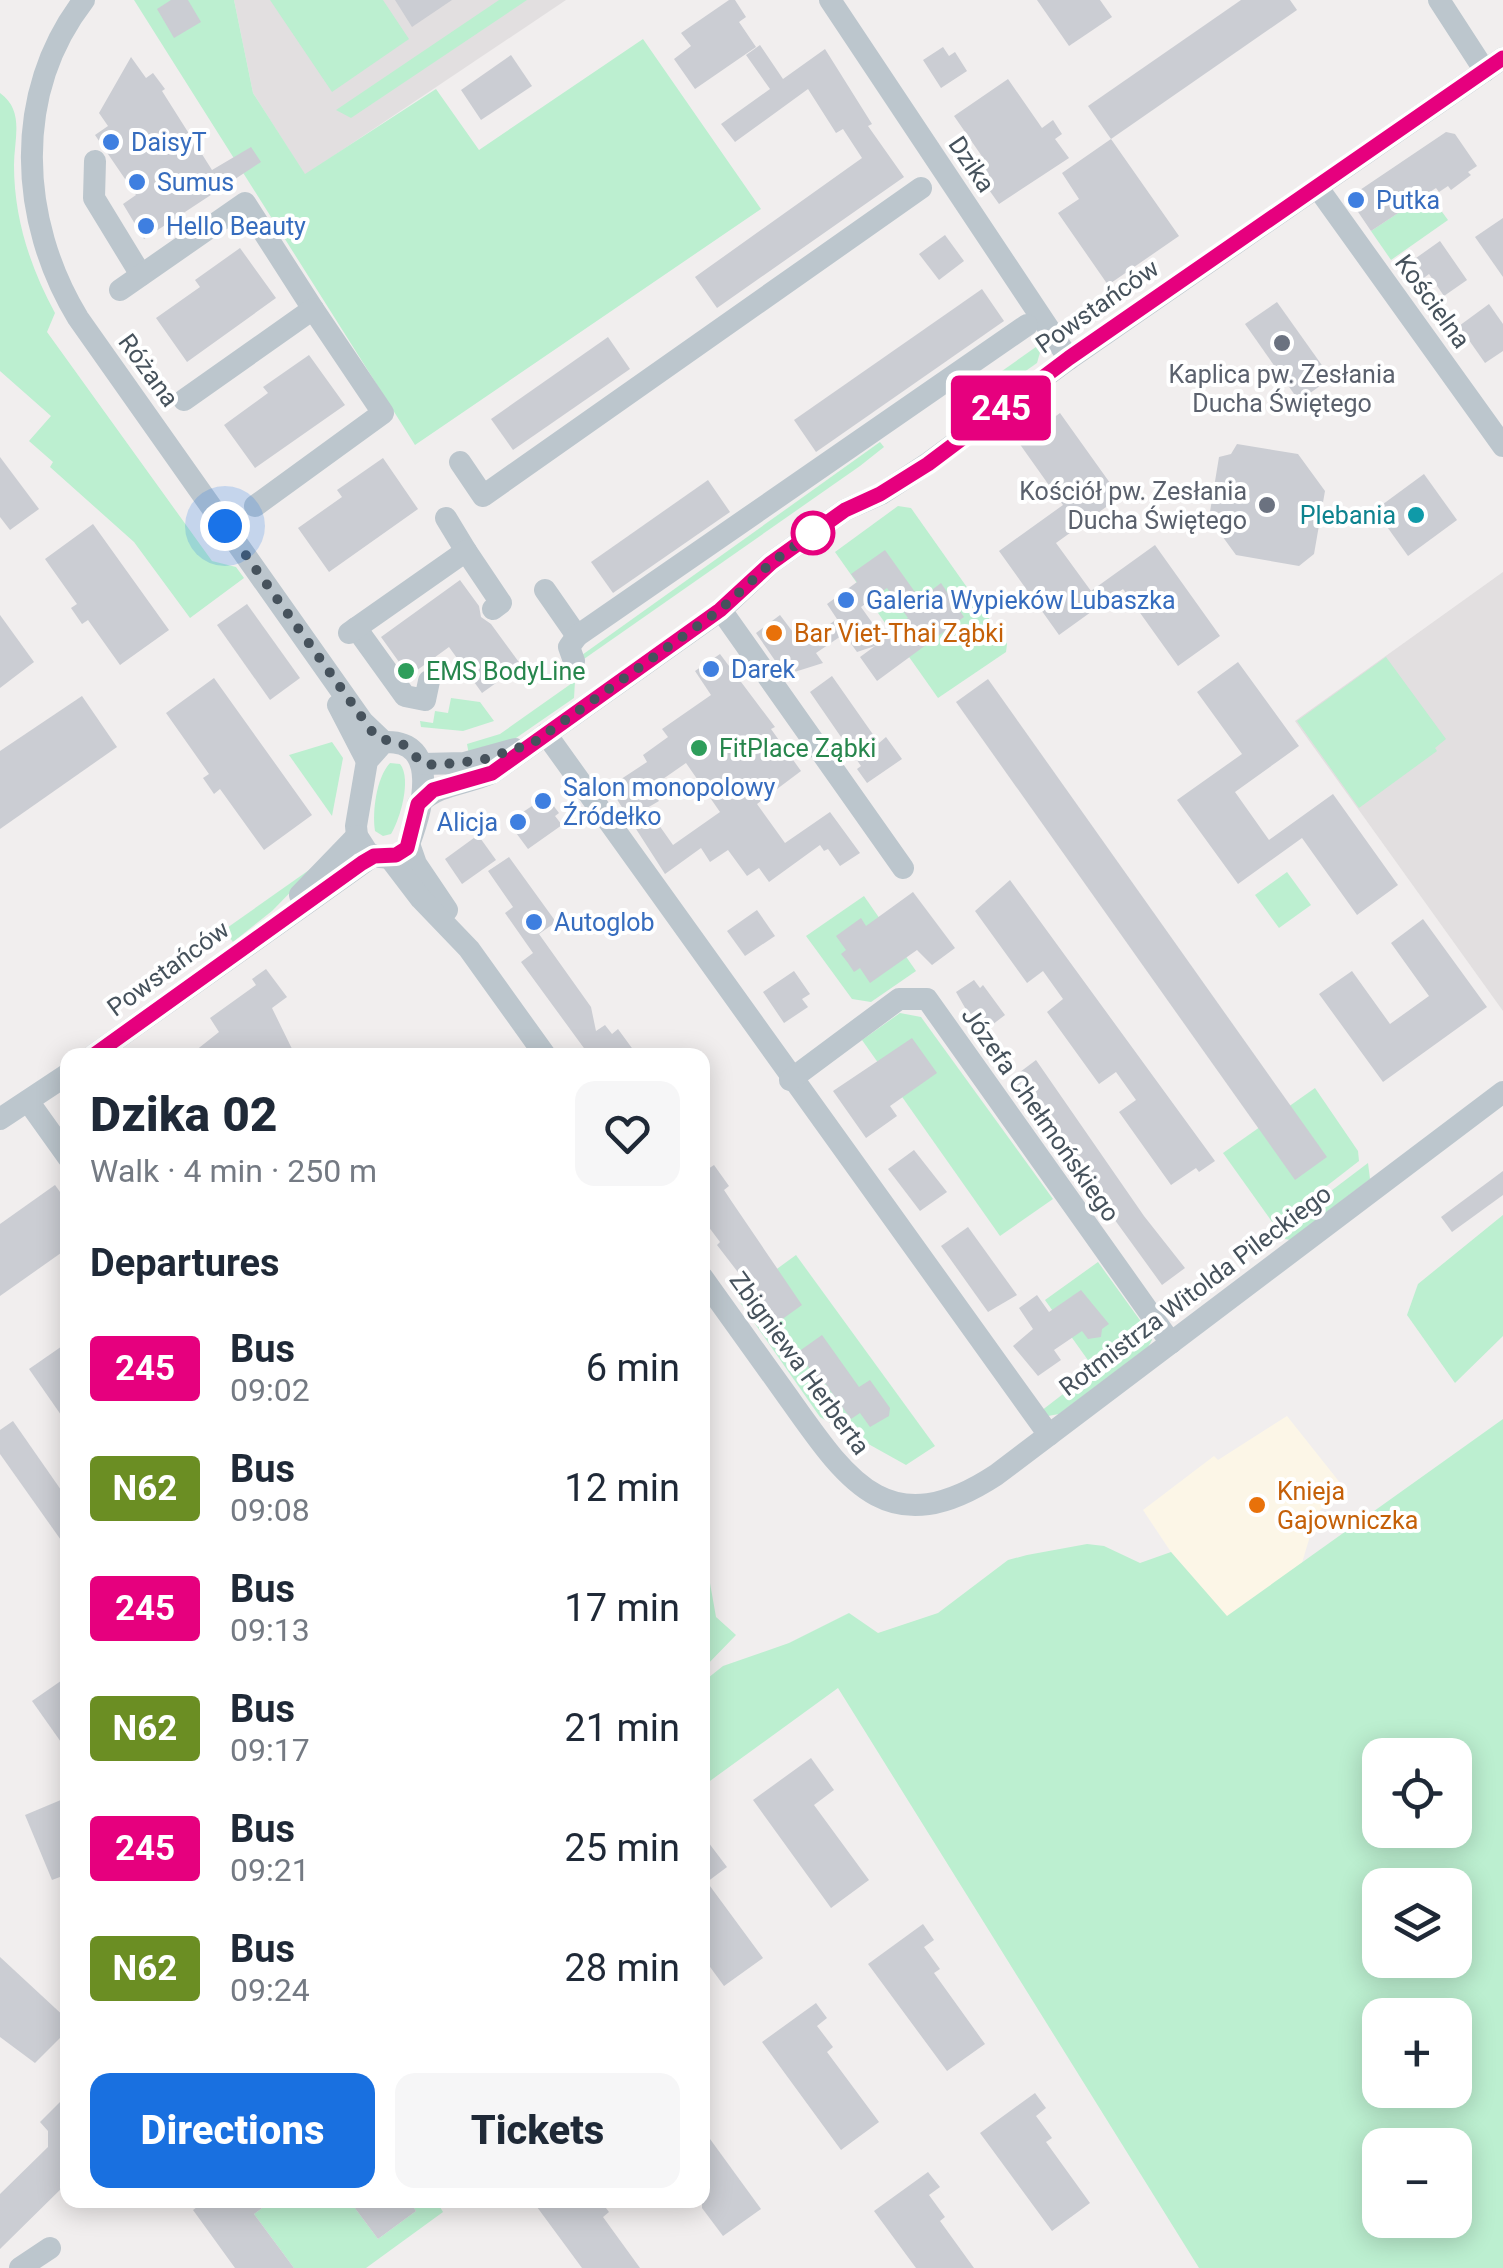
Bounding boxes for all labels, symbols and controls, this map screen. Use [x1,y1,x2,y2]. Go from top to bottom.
place label: DaisyT [131,128,207,157]
marker: DaisyT [100,131,122,153]
street label: Dzika [942,131,1001,198]
place label: Sumus [157,168,234,197]
marker: Sumus [126,171,148,193]
place label: Putka [1376,186,1440,215]
marker: Putka [1345,189,1367,211]
place label: Hello Beauty [166,212,306,241]
marker: Hello Beauty [135,215,157,237]
street label: Kościelna [1389,249,1476,354]
street label: Powstańców [1030,253,1164,359]
street label: Różana [113,328,185,412]
marker: Kaplica pw. Zesłania Ducha Świętego [1271,332,1293,354]
place label: Kaplica pw. Zesłania Ducha Świętego [1168,360,1396,418]
line badge: 245 [944,376,1058,440]
text: 245 [971,388,1031,429]
place label: Kościół pw. Zesłania Ducha Świętego [1019,477,1247,535]
marker: Kościół pw. Zesłania Ducha Świętego [1256,494,1278,516]
your location [200,501,250,551]
place label: Plebania [1300,501,1396,530]
marker: Plebania [1405,504,1427,526]
unlabelled marker [792,512,834,554]
place label: Galeria Wypieków Lubaszka [866,586,1176,615]
marker: Galeria Wypieków Lubaszka [835,589,857,611]
place label: Bar Viet-Thai Ząbki [794,619,1004,648]
marker: Bar Viet-Thai Ząbki [763,622,785,644]
place label: Darek [731,655,796,684]
place label: EMS BodyLine [426,657,585,686]
marker: Darek [700,658,722,680]
marker: EMS BodyLine [395,660,417,682]
place label: FitPlace Ząbki [719,734,876,763]
marker: FitPlace Ząbki [688,737,710,759]
place label: Salon monopolowy Źródełko [563,773,775,831]
marker: Salon monopolowy Źródełko [532,790,554,812]
place label: Alicja [437,808,498,837]
marker: Alicja [507,811,529,833]
place label: Autoglob [554,908,655,937]
marker: Autoglob [523,911,545,933]
street label: Powstańców [102,914,235,1022]
street label: Józefa Chełmońskiego [956,1001,1126,1227]
button: heart [575,1081,680,1186]
text: Dzika 02 [90,1086,278,1143]
text: Walk · 4 min · 250 m [90,1152,377,1190]
street label: Rotmistrza Witolda Pileckiego [1054,1179,1337,1402]
text: Departures [90,1241,280,1285]
street label: Zbigniewa Herberta [724,1266,876,1460]
text: Bus [230,1327,295,1371]
text: 6 min [586,1346,680,1390]
text: 245 [115,1348,175,1389]
text: 09:02 [230,1371,310,1409]
text: Bus [230,1447,295,1491]
text: 12 min [564,1466,680,1510]
text: N62 [113,1468,177,1509]
place label: Knieja Gajowniczka [1277,1477,1418,1535]
text: 09:08 [230,1491,310,1529]
marker: Knieja Gajowniczka [1246,1494,1268,1516]
text: Bus [230,1567,295,1611]
text: 17 min [564,1586,680,1630]
text: 245 [115,1588,175,1629]
text: 09:13 [230,1611,310,1649]
text: Bus [230,1687,295,1731]
text: 21 min [564,1706,680,1750]
text: N62 [113,1708,177,1749]
text: 09:17 [230,1731,310,1769]
map controls [1362,1738,1472,2238]
button: locate [1362,1738,1472,1848]
text: Bus [230,1807,295,1851]
text: 25 min [564,1826,680,1870]
text: 245 [115,1828,175,1869]
text: 09:21 [230,1851,310,1889]
button: layers [1362,1868,1472,1978]
text: Bus [230,1927,295,1971]
text: 28 min [564,1946,680,1990]
text: N62 [113,1948,177,1989]
text: 09:24 [230,1971,310,2009]
button: + [1362,1998,1472,2108]
button: Directions [90,2073,375,2188]
button: Tickets [395,2073,680,2188]
button: − [1362,2128,1472,2238]

